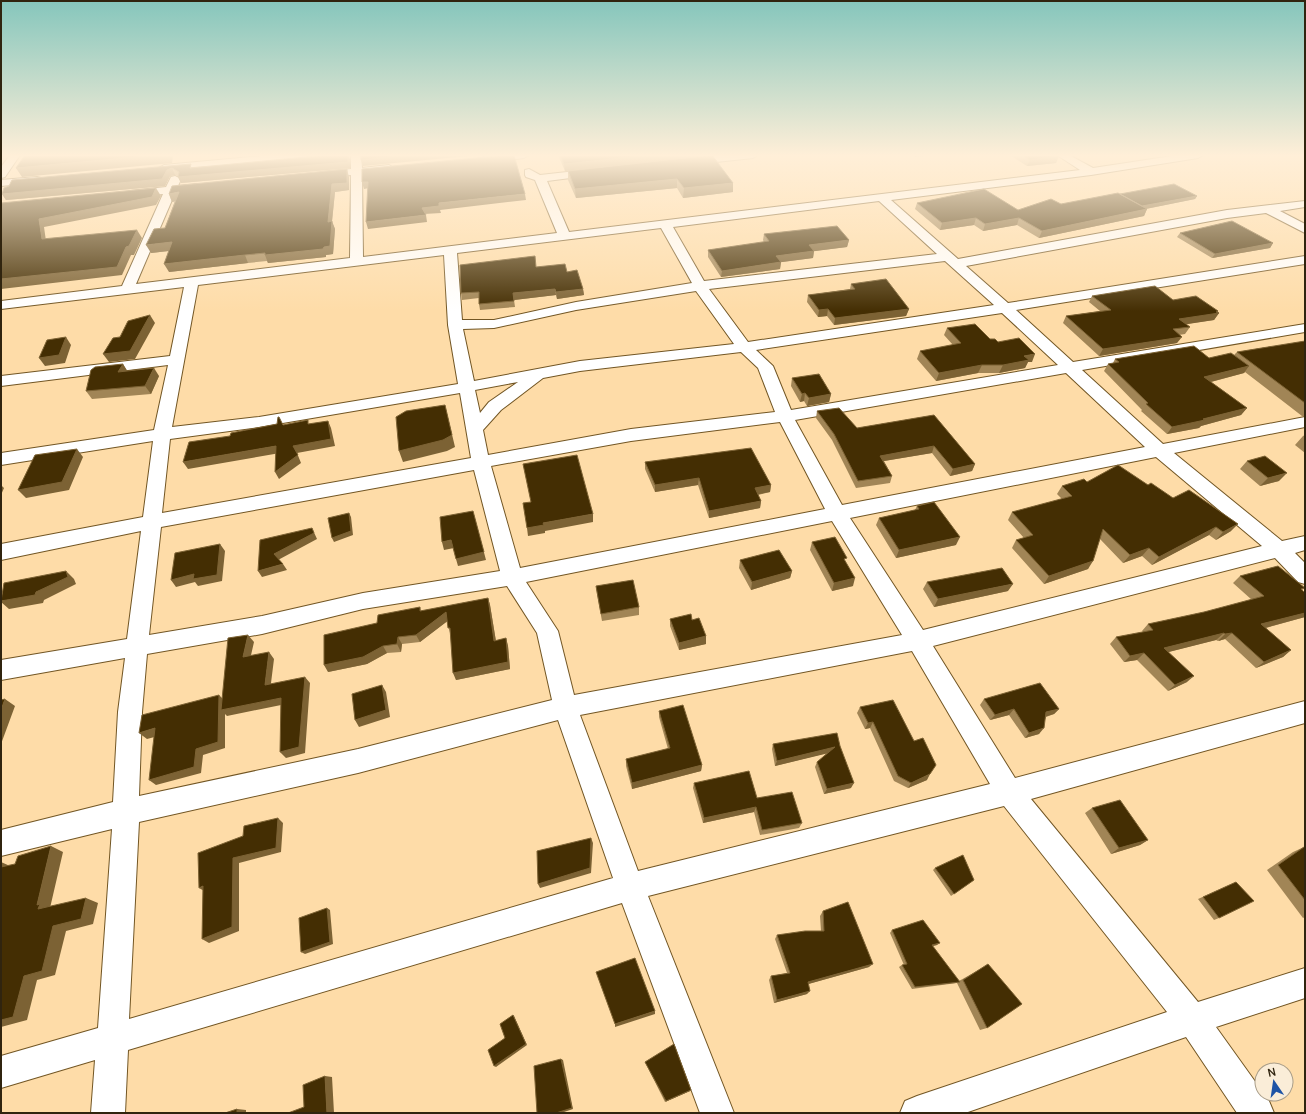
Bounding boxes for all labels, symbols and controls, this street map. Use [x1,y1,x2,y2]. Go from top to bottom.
north arrow [1254,1062,1294,1102]
text: N [1266,1064,1277,1080]

